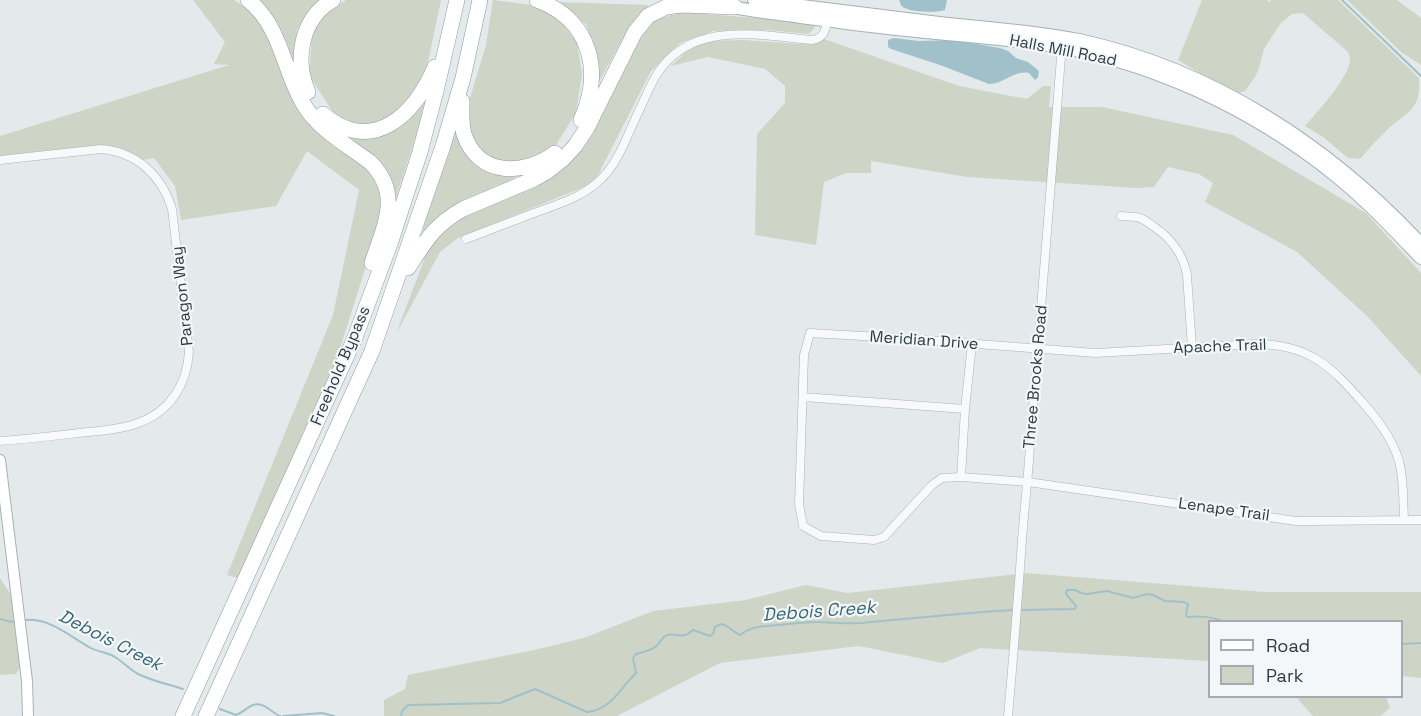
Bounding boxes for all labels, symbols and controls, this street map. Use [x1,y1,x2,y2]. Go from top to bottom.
street label: Halls Mill Road [1008,31,1118,71]
street label: Paragon Way [168,245,198,347]
street label: Freehold Bypass [307,303,375,429]
street label: Three Brooks Road [1020,304,1052,450]
street label: Meridian Drive [869,328,979,354]
street label: Apache Trail [1173,336,1267,358]
street label: Lenape Trail [1177,494,1271,526]
water label: Debois Creek [762,597,876,627]
water label: Debois Creek [55,606,165,676]
legend [1208,620,1403,698]
text: Road [1266,634,1310,657]
text: Park [1266,664,1303,687]

